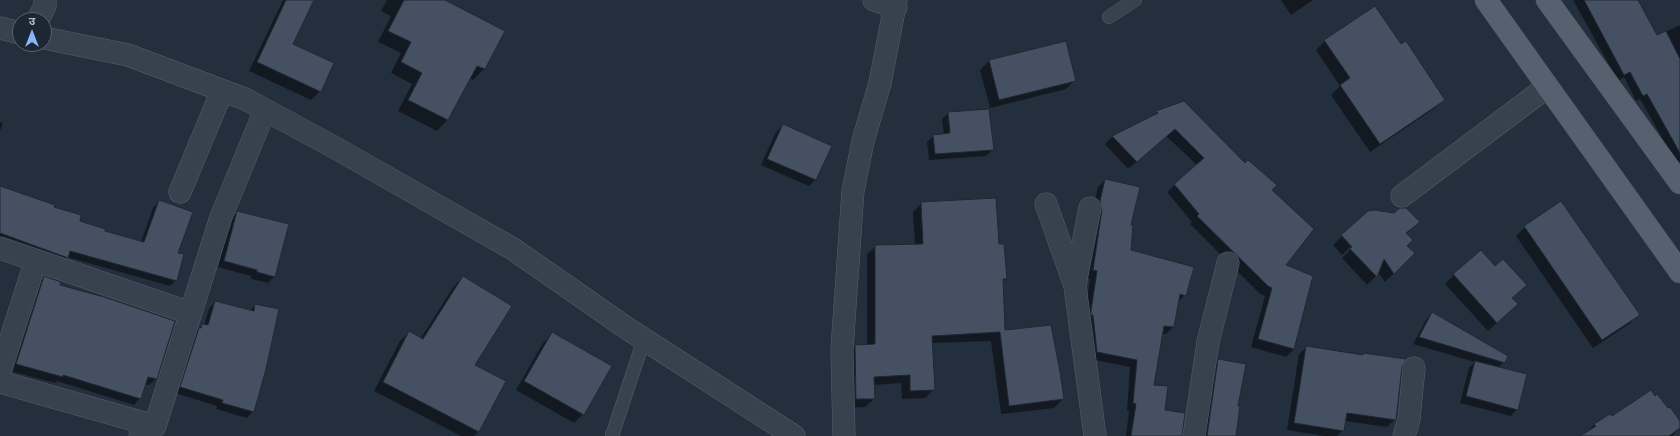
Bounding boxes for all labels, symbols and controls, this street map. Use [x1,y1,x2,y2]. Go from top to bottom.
north arrow [12,12,52,52]
text: उ [29,13,35,28]

